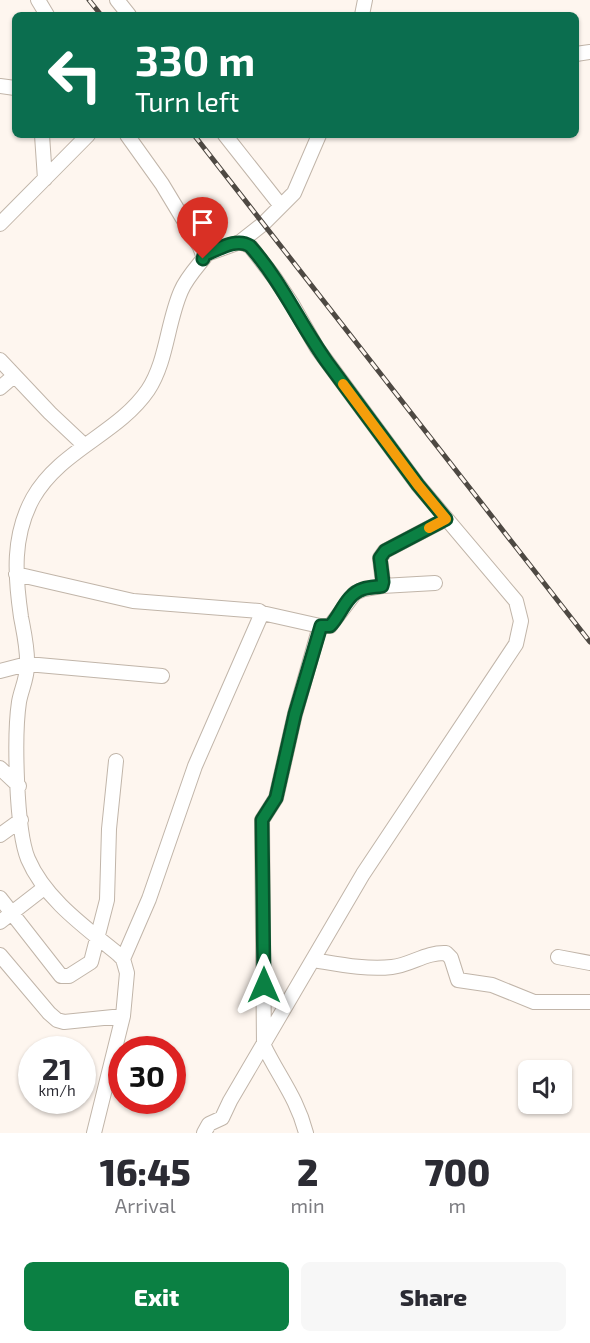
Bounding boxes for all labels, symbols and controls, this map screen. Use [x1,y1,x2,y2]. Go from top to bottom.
text: 330 m [135,34,255,84]
icon: left [36,36,114,114]
text: Turn left [135,85,239,117]
pin [177,197,228,259]
icon: arrive [186,206,219,239]
position arrow [232,953,296,1017]
speed limit sign: 30 [108,1036,186,1114]
text: 21 [42,1050,72,1086]
map controls [518,1060,572,1114]
button: sound [518,1060,572,1114]
text: km/h [38,1081,76,1099]
text: 16:45 [100,1150,191,1193]
text: 2 [297,1150,318,1193]
text: 700 [424,1150,490,1193]
text: Arrival [115,1193,176,1217]
text: min [291,1193,325,1217]
text: m [449,1193,466,1217]
button: Exit [24,1262,289,1331]
button: Share [301,1262,566,1331]

